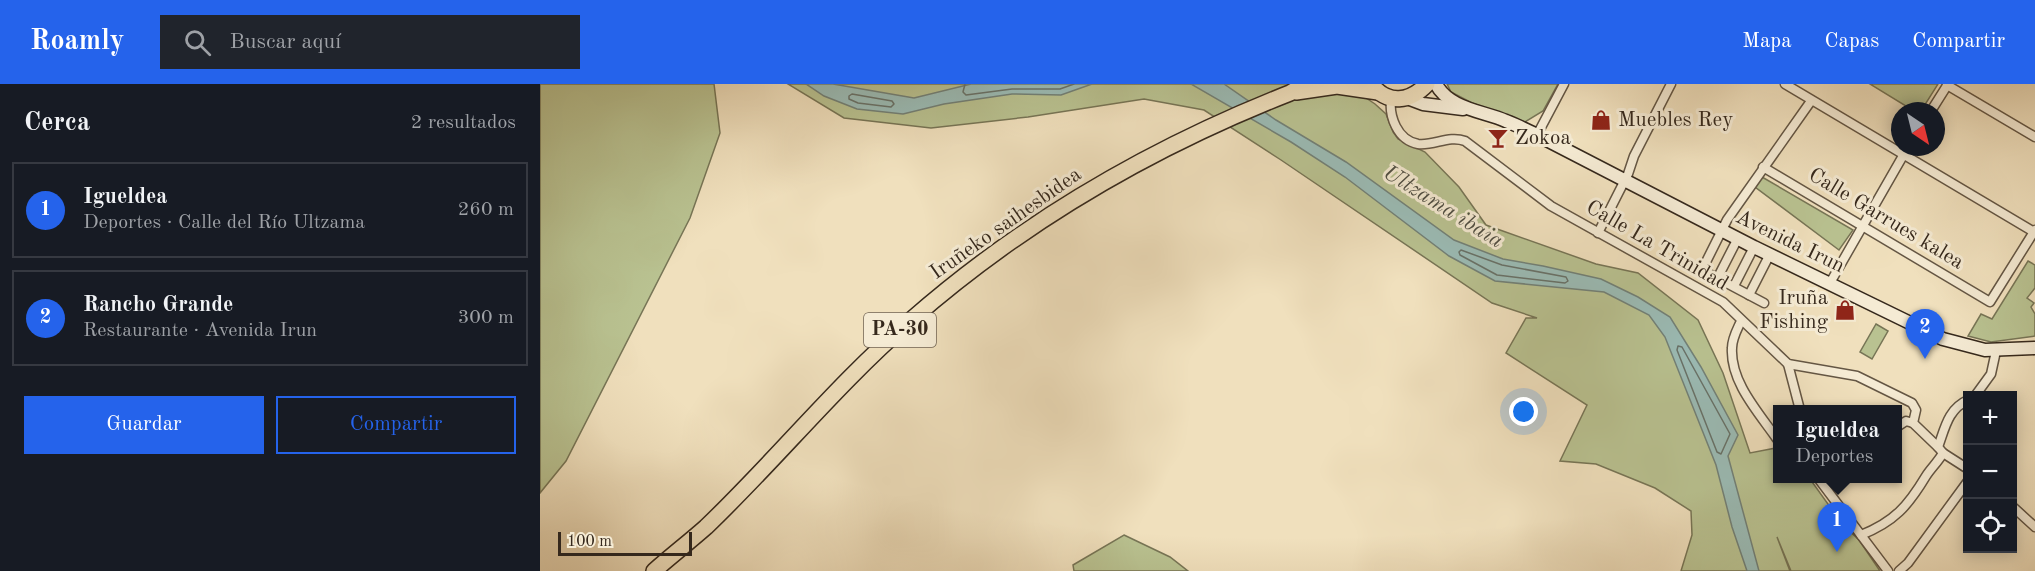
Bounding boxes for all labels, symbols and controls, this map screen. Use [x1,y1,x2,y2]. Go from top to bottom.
search box [160,15,580,69]
icon: search [181,26,214,59]
text: Roamly [30,28,124,56]
text: Buscar aquí [229,31,341,53]
text: Mapa [1742,31,1792,52]
text: Capas [1825,31,1879,52]
text: Compartir [1912,31,2005,52]
north arrow [1891,102,1945,156]
shop icon: Muebles Rey [1589,108,1613,132]
text: Cerca [24,110,90,136]
place label: Muebles Rey [1618,110,1733,131]
text: 2 resultados [411,113,516,133]
bar icon: Zokoa [1486,126,1510,150]
place label: Zokoa [1515,128,1571,149]
water label: Ultzama ibaia [1379,161,1507,253]
street label: Iruñeko saihesbidea [927,164,1085,284]
street label: Calle Garrues kalea [1805,164,1967,274]
text: Igueldea [83,186,168,208]
street label: Calle La Trinidad [1582,197,1732,295]
text: 1 [40,200,51,220]
text: 260 m [458,200,514,220]
street label: Avenida Irun [1732,207,1848,277]
text: Deportes · Calle del Río Ultzama [83,213,365,233]
place label: Iruña Fishing [1759,288,1829,333]
text: Rancho Grande [83,294,233,316]
shop icon: Iruña Fishing [1833,298,1857,322]
text: 2 [40,308,51,328]
text: 300 m [458,308,514,328]
pin: 2 [1906,310,1944,359]
road number: PA-30 [864,313,936,347]
text: Restaurante · Avenida Irun [83,321,317,341]
map controls [1963,391,2017,553]
button: + [1963,391,2017,445]
button: Guardar [24,396,264,454]
button: Compartir [276,396,516,454]
your location [1509,397,1538,426]
popup [1773,405,1902,483]
text: Igueldea [1795,420,1880,442]
button: − [1963,445,2017,499]
text: Deportes [1795,447,1873,467]
button: locate [1963,499,2017,553]
pin: 1 [1818,502,1856,552]
scale bar [558,529,692,556]
text: 100 m [567,534,612,550]

